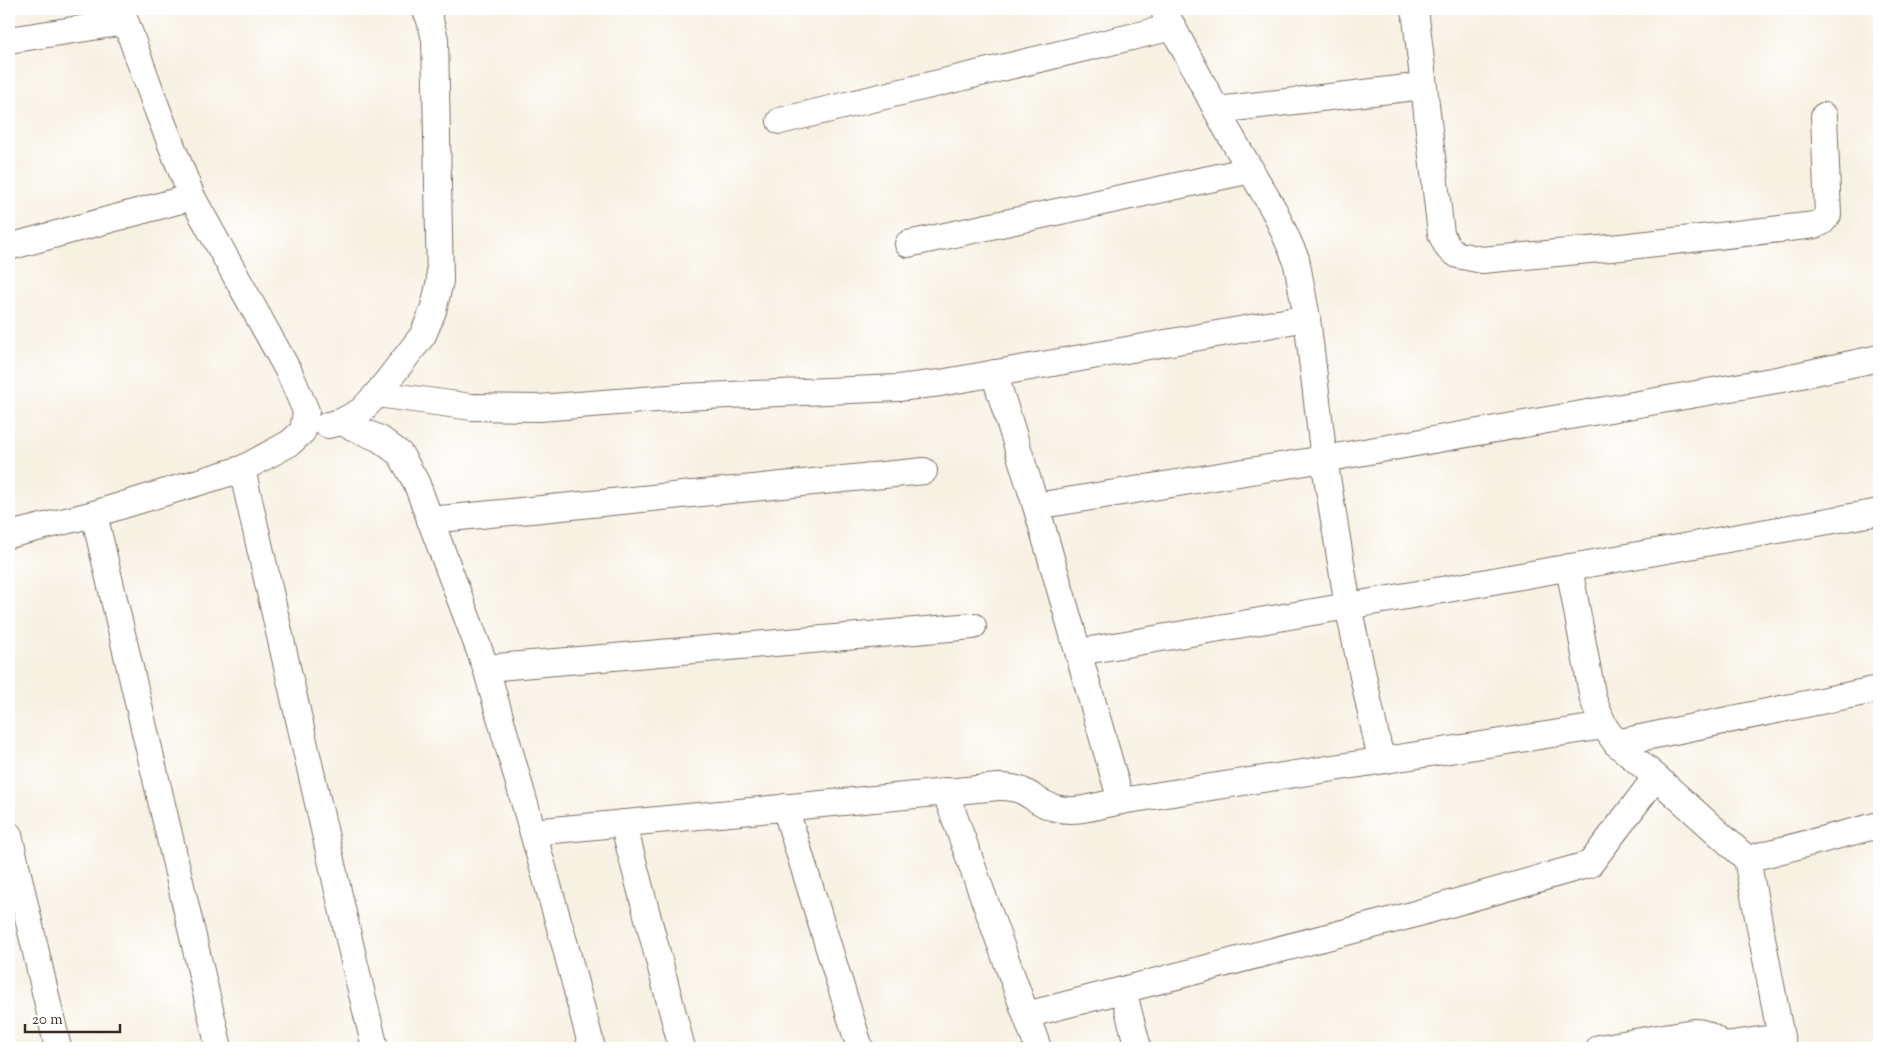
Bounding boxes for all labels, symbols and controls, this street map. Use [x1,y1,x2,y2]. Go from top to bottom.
scale bar [25,1002,120,1034]
text: 20 m [32,1010,63,1031]

